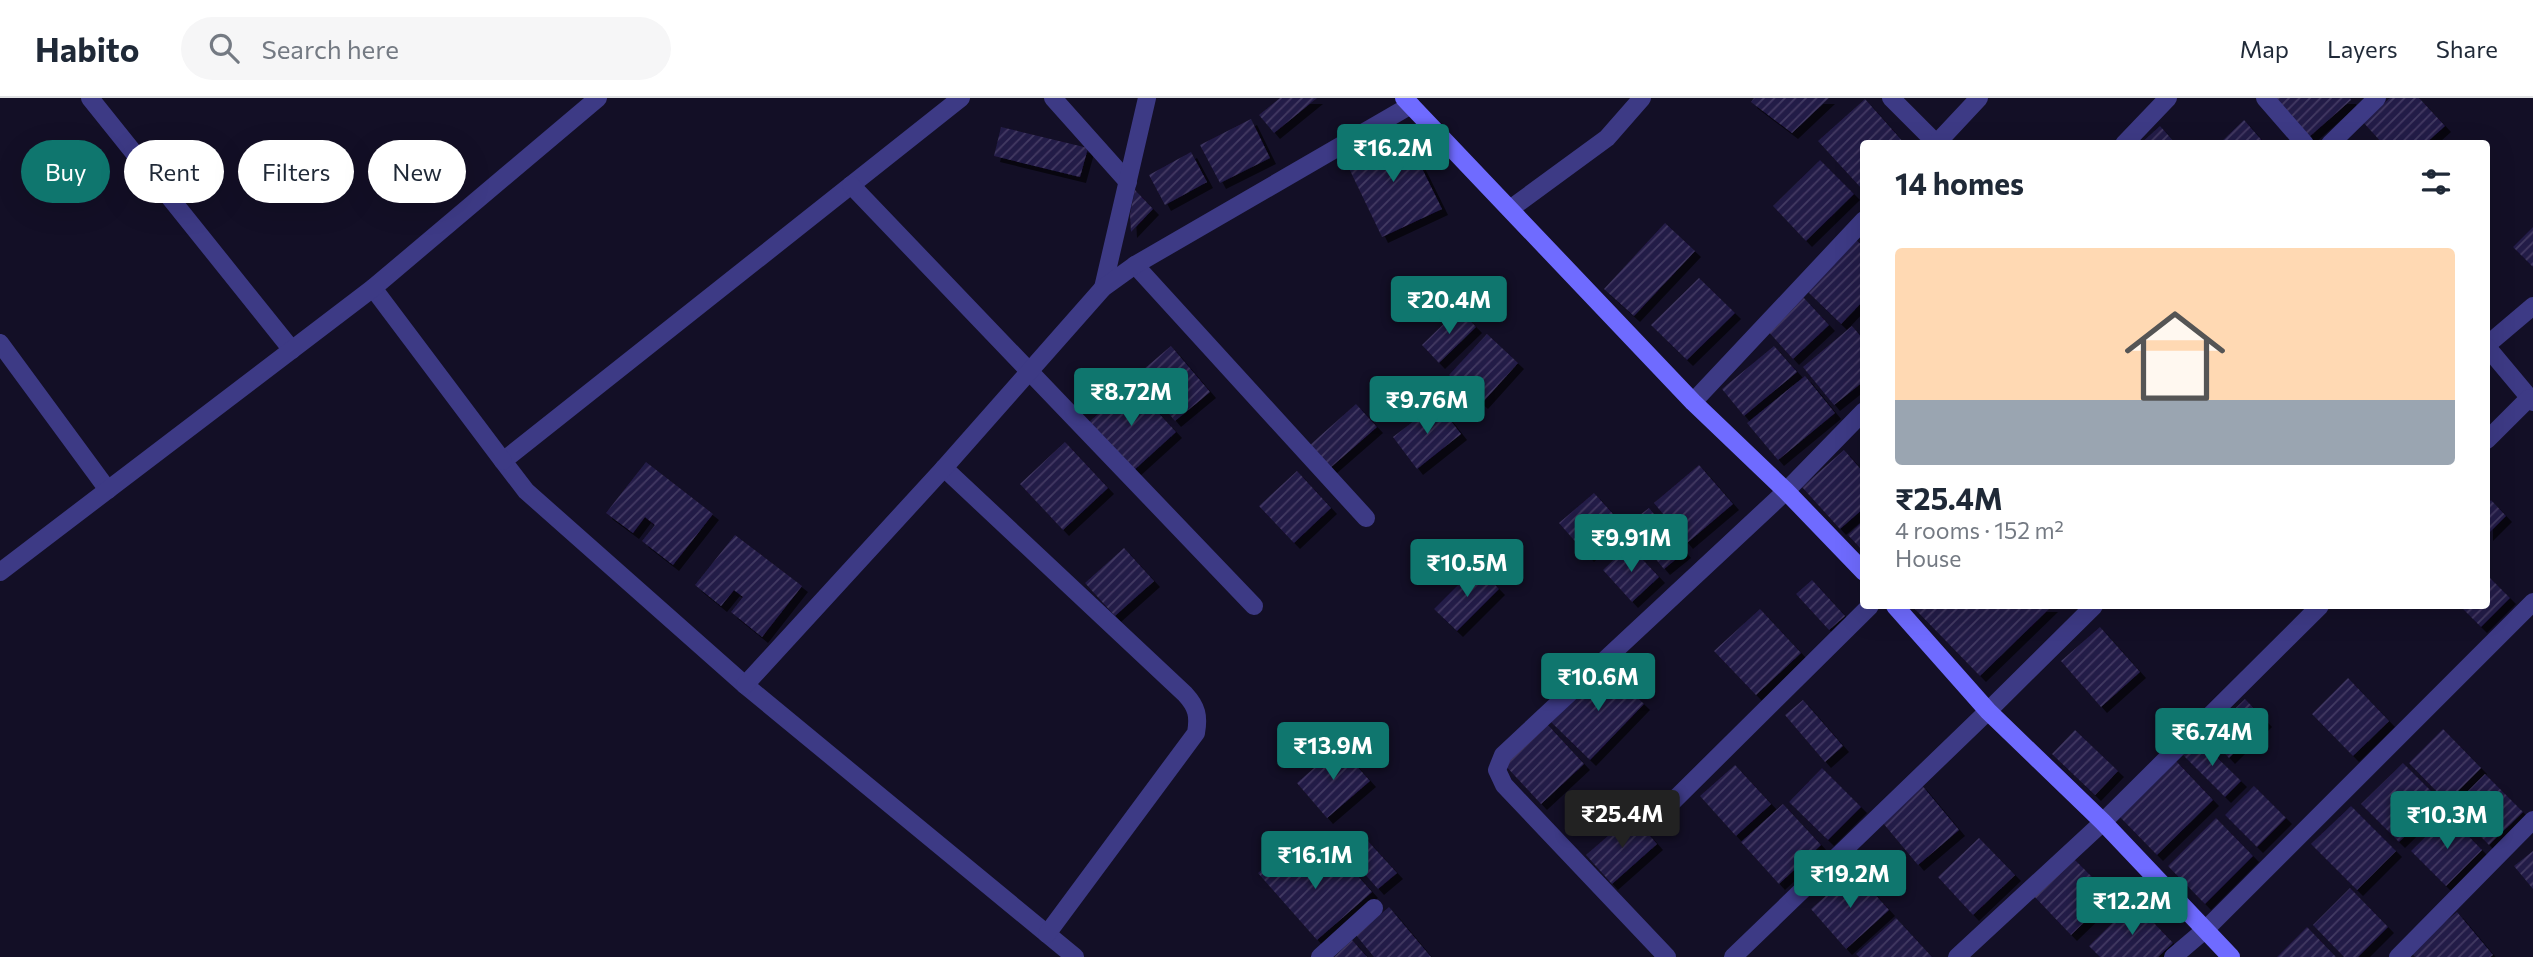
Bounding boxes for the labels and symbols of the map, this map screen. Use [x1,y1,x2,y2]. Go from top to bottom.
pin: ₹16.2M [1336,125,1450,184]
pin: ₹20.4M [1392,276,1506,336]
pin: ₹8.72M [1074,368,1188,428]
pin: ₹9.76M [1370,376,1484,436]
pin: ₹9.91M [1574,514,1688,574]
pin: ₹10.5M [1410,540,1524,599]
pin: ₹10.6M [1541,654,1655,713]
pin: ₹6.74M [2155,708,2269,768]
pin: ₹13.9M [1276,722,1390,782]
pin: ₹25.4M [1565,790,1679,850]
pin: ₹10.3M [2390,792,2504,851]
pin: ₹16.1M [1258,832,1372,891]
pin: ₹19.2M [1793,850,1907,910]
pin: ₹12.2M [2075,878,2189,937]

